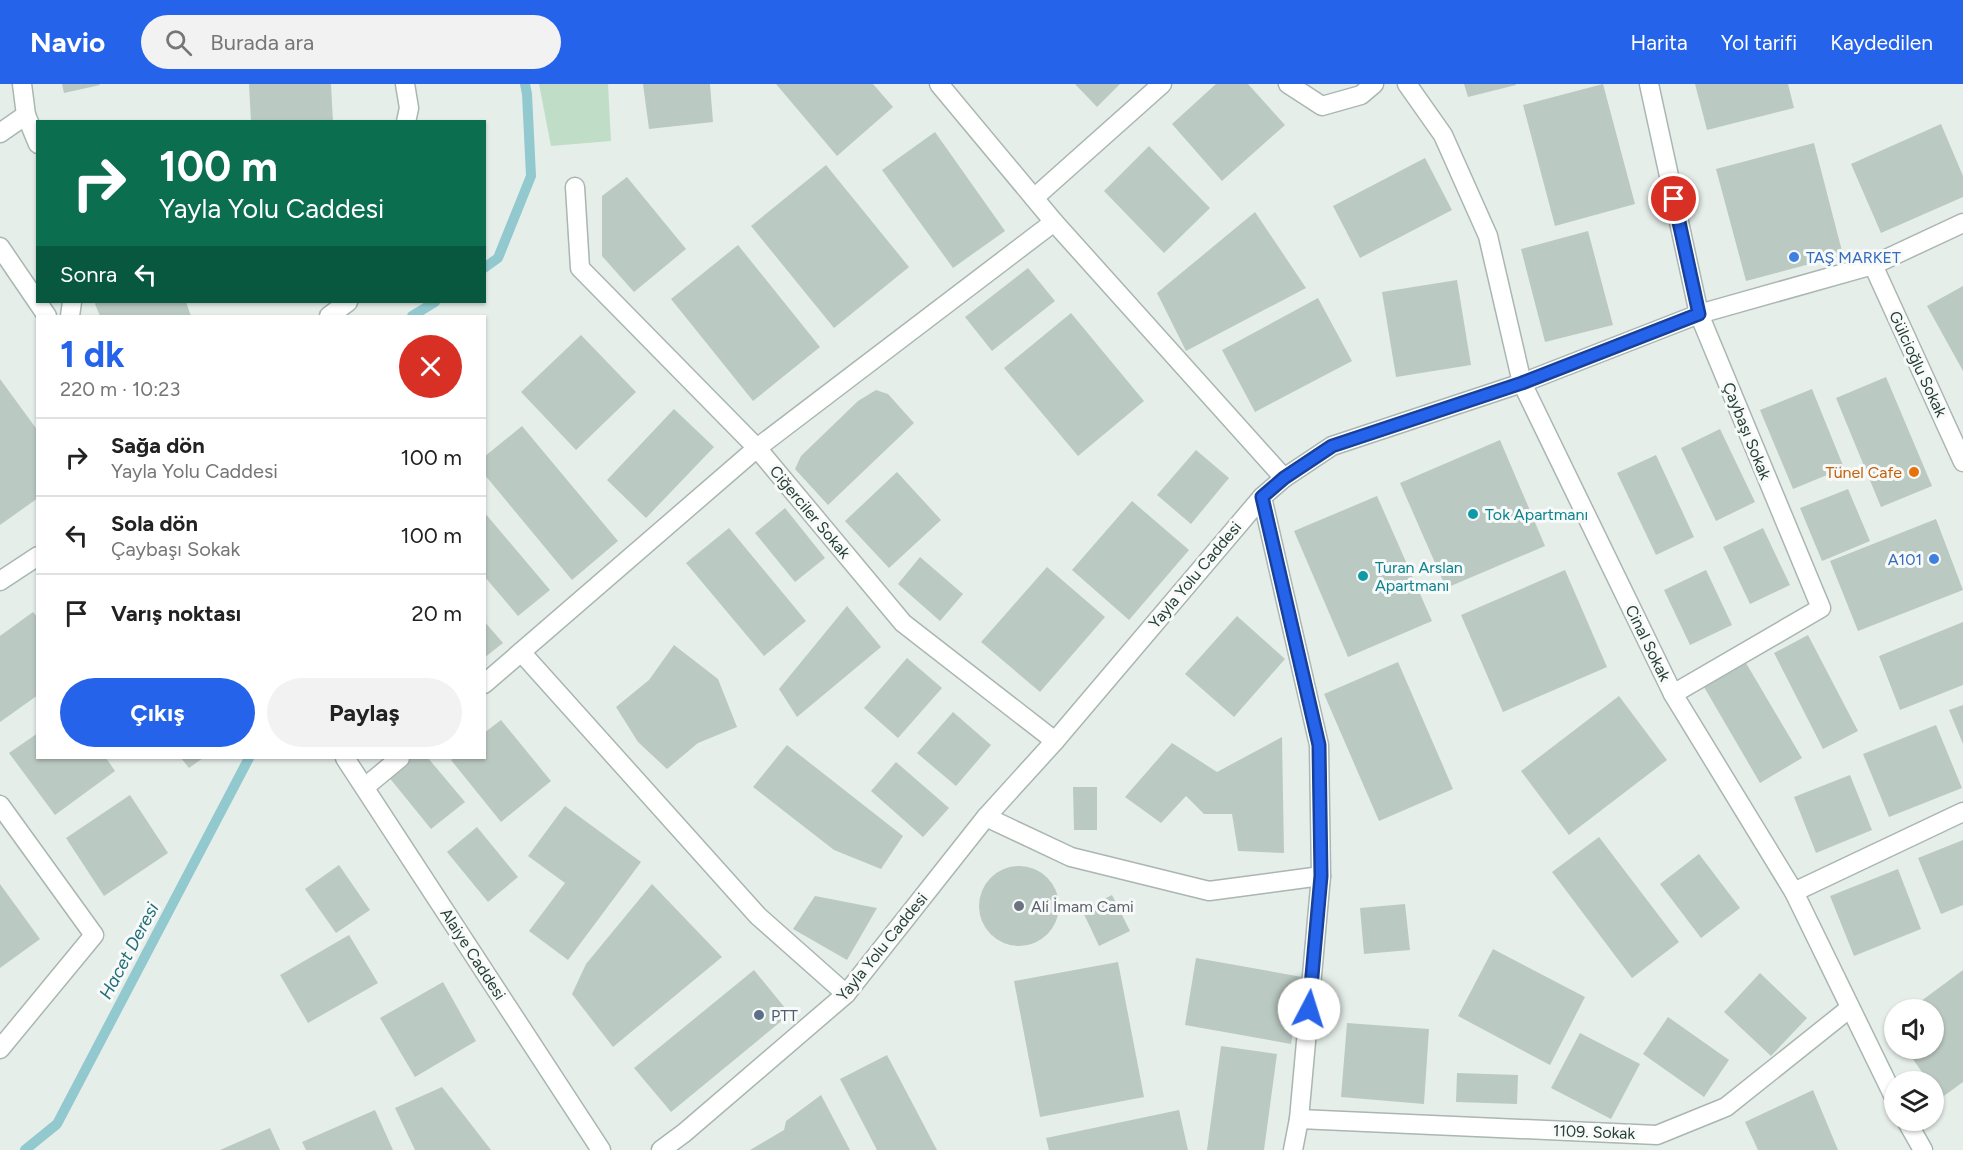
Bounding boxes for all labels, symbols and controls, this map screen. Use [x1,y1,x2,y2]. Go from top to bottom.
search box [141,15,561,69]
text: Navio [30,25,105,59]
icon: search [162,26,195,59]
text: Burada ara [210,29,314,56]
text: Harita [1631,30,1688,55]
text: Yol tarifi [1721,30,1797,55]
text: Kaydedilen [1830,30,1933,55]
text: 100 m [159,141,278,192]
icon: right [60,144,138,222]
pin [1648,173,1699,224]
icon: arrive [1657,182,1690,215]
text: Yayla Yolu Caddesi [159,192,384,225]
place label: TAŞ MARKET [1806,248,1901,267]
marker: TAŞ MARKET [1787,250,1801,264]
icon: left [129,258,162,291]
text: Sonra [60,261,117,288]
street label: Gülcioğlu Sokak [1885,308,1951,420]
text: 1 dk [60,333,125,376]
button: close [399,335,462,398]
text: 220 m · 10:23 [60,377,180,401]
street label: Çaybaşı Sokak [1719,380,1775,483]
text: Sağa dön [111,432,205,459]
icon: right [60,441,93,474]
text: 100 m [401,444,462,471]
text: Yayla Yolu Caddesi [111,459,278,483]
street label: Ciğerciler Sokak [766,462,855,562]
place label: Tünel Cafe [1826,463,1902,482]
marker: Tünel Cafe [1907,465,1921,479]
place label: Tok Apartmanı [1485,505,1588,524]
marker: Tok Apartmanı [1466,507,1480,521]
text: Sola dön [111,510,198,537]
street label: Yayla Yolu Caddesi [1145,518,1245,632]
icon: left [60,519,93,552]
text: 100 m [401,522,462,549]
text: Çaybaşı Sokak [111,537,240,561]
place label: A101 [1888,550,1922,569]
marker: A101 [1927,552,1941,566]
place label: Turan Arslan Apartmanı [1375,558,1463,595]
marker: Turan Arslan Apartmanı [1356,569,1370,583]
icon: arrive [60,597,93,630]
text: Varış noktası [111,600,241,627]
text: 20 m [411,600,462,627]
street label: Cinal Sokak [1621,602,1675,684]
button: Çıkış [60,678,255,747]
button: Paylaş [267,678,462,747]
street label: Yayla Yolu Caddesi [833,889,931,1005]
place label: Ali İmam Cami [1031,897,1134,916]
water label: Hacet Deresi [94,898,164,1003]
marker: Ali İmam Cami [1012,899,1026,913]
street label: Alaiye Caddesi [436,905,510,1003]
position arrow [1277,977,1341,1041]
map controls [1884,999,1944,1131]
button: sound [1884,999,1944,1059]
place label: PTT [771,1006,798,1025]
marker: PTT [752,1008,766,1022]
button: layers [1884,1071,1944,1131]
street label: 1109. Sokak [1552,1121,1636,1143]

